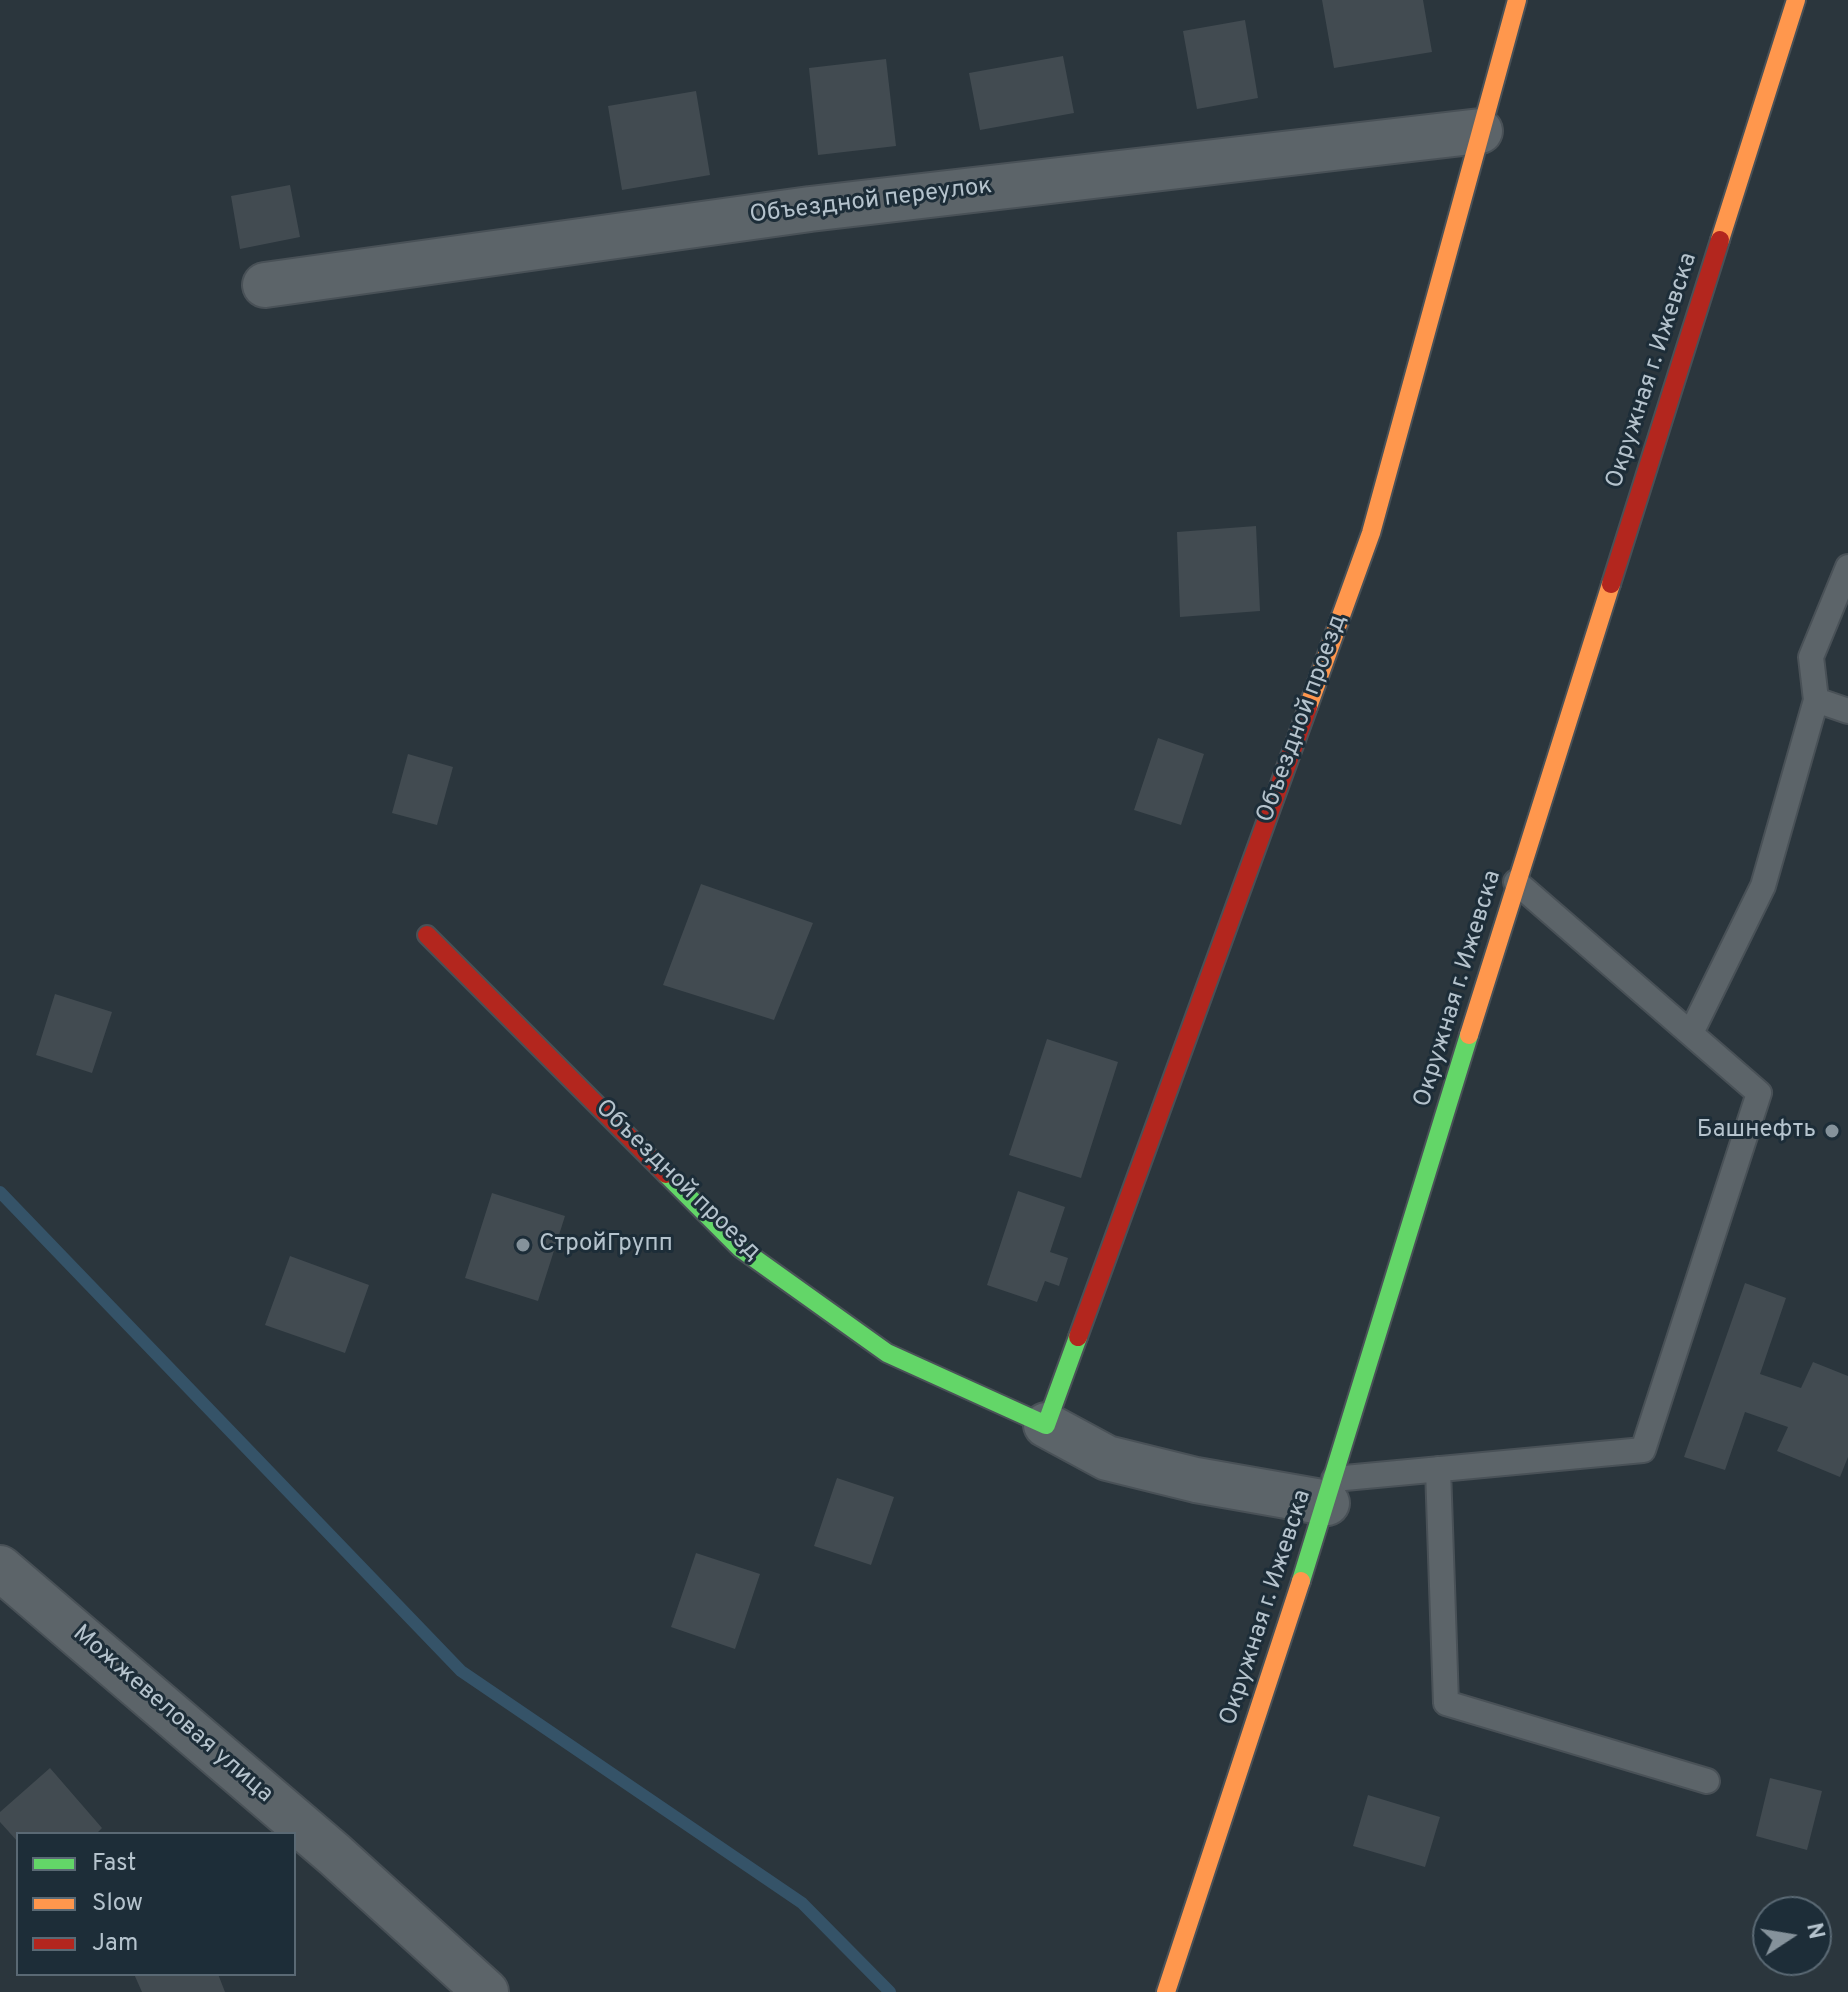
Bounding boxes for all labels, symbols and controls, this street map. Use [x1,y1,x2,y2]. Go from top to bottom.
street label: Объездной переулок [748,173,994,231]
street label: Окружная г. Ижевска [1601,250,1705,492]
street label: Объездной проезд [1252,611,1354,827]
street label: Окружная г. Ижевска [1409,867,1509,1111]
street label: Объездной проезд [588,1095,766,1267]
place label: Башнефть [1697,1117,1816,1145]
marker: Башнефть [1823,1122,1841,1140]
place label: СтройГрупп [539,1231,673,1259]
marker: СтройГрупп [514,1236,532,1254]
street label: Окружная г. Ижевска [1215,1487,1319,1729]
street label: Можжевеловая улица [66,1620,278,1810]
legend [16,1832,296,1976]
text: Fast [92,1849,136,1879]
text: Slow [92,1889,143,1919]
north arrow [1752,1896,1832,1976]
text: N [1799,1921,1829,1942]
text: Jam [92,1929,138,1959]

